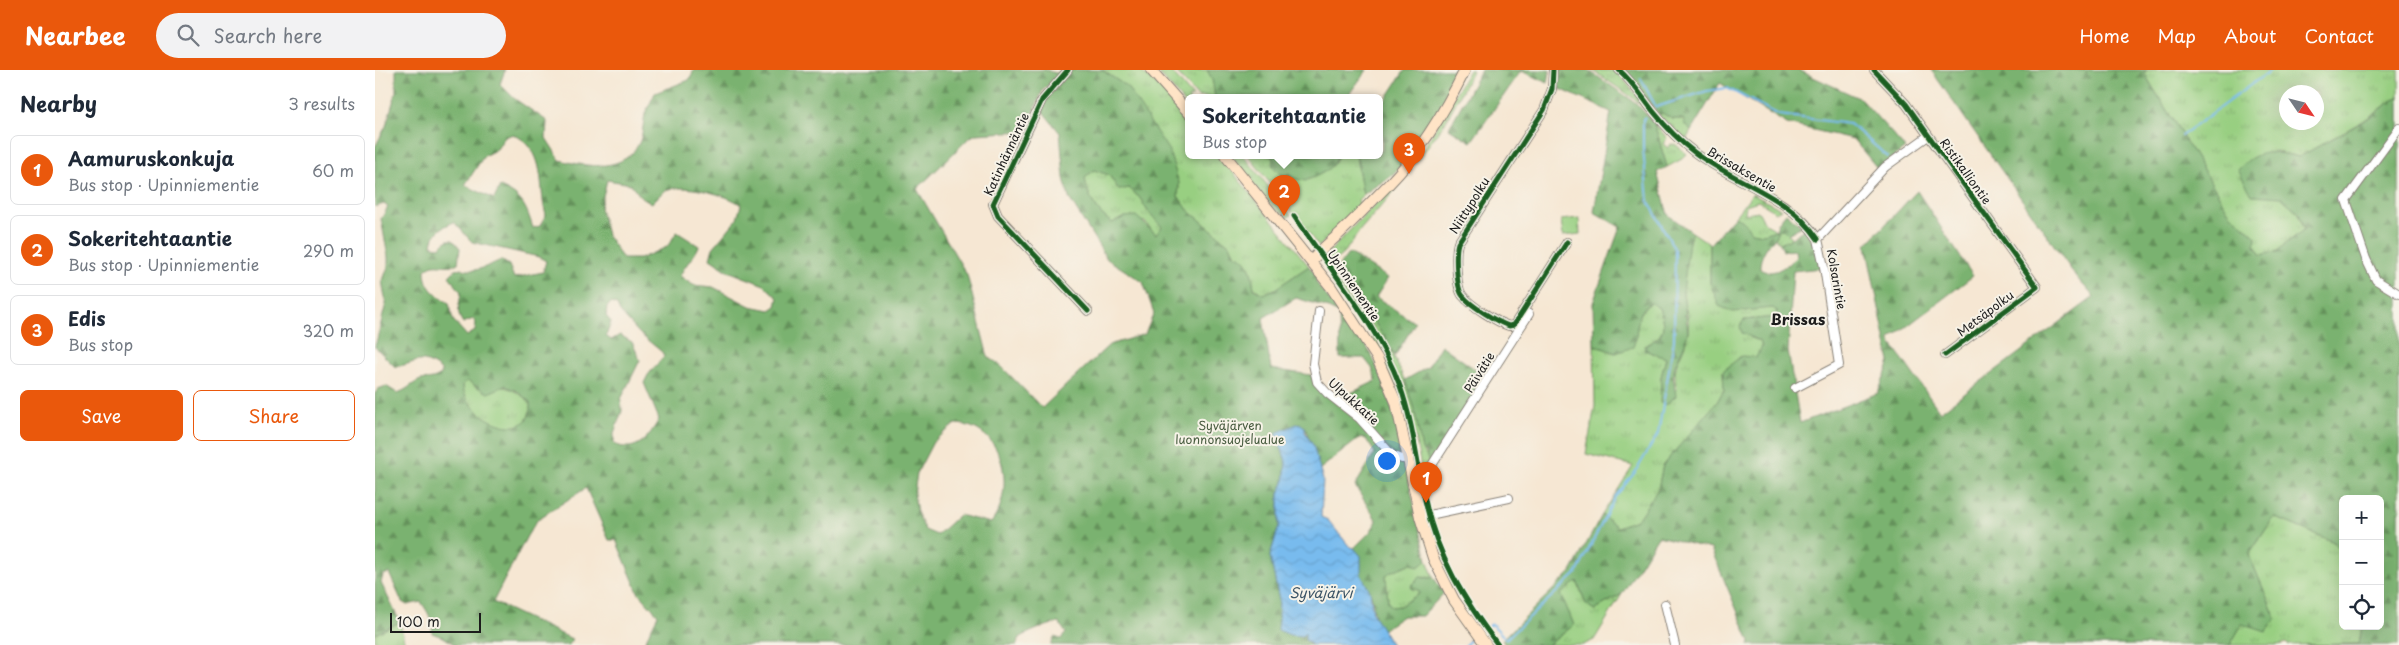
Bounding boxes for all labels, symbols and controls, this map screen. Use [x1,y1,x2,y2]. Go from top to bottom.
search box [156,13,506,58]
text: Nearbee [25,17,126,53]
icon: search [174,21,202,49]
text: Search here [214,21,322,49]
text: Home [2079,22,2129,49]
text: Map [2157,22,2196,49]
text: About [2224,22,2276,49]
text: Contact [2304,22,2374,49]
north arrow [2279,85,2324,130]
text: Nearby [20,87,97,119]
text: 3 results [288,91,355,115]
popup [1185,94,1383,159]
text: Sokeritehtaantie [1202,101,1366,129]
street label: Katinhännäntie [979,110,1033,198]
text: Bus stop [1202,129,1267,153]
pin: 3 [1393,133,1425,174]
street label: Ristikalliontie [1936,134,1996,208]
street label: Brissaksentie [1704,142,1780,196]
text: Aamuruskonkuja [68,144,234,172]
text: 1 [33,158,41,182]
text: 60 m [312,158,354,182]
text: Bus stop · Upinniementie [68,172,259,196]
street label: Niittypolku [1444,173,1494,237]
pin: 2 [1268,175,1300,216]
text: Sokeritehtaantie [68,224,232,252]
text: 2 [31,238,43,262]
text: 290 m [303,238,354,262]
street label: Upinniementie [1323,246,1385,324]
street label: Kolsarintie [1823,247,1851,311]
text: Bus stop · Upinniementie [68,252,259,276]
street label: Metsäpolku [1953,286,2017,340]
text: Edis [68,304,106,332]
district label: Brissas [1771,307,1825,330]
text: 3 [32,318,42,342]
text: 320 m [303,318,354,342]
text: Bus stop [68,332,133,356]
street label: Päivätie [1459,348,1499,396]
street label: Ulpukkatie [1325,373,1383,429]
button: Save [20,390,183,441]
button: Share [193,390,355,441]
park label: Syväjärven luonnonsuojelualue [1175,416,1285,448]
your location [1374,448,1400,474]
pin: 1 [1410,462,1442,503]
map controls [2339,495,2384,630]
button: + [2339,495,2384,540]
button: − [2339,540,2384,585]
water label: Syväjärvi [1290,582,1354,603]
button: locate [2339,585,2384,630]
scale bar [390,610,481,633]
text: 100 m [397,611,440,632]

